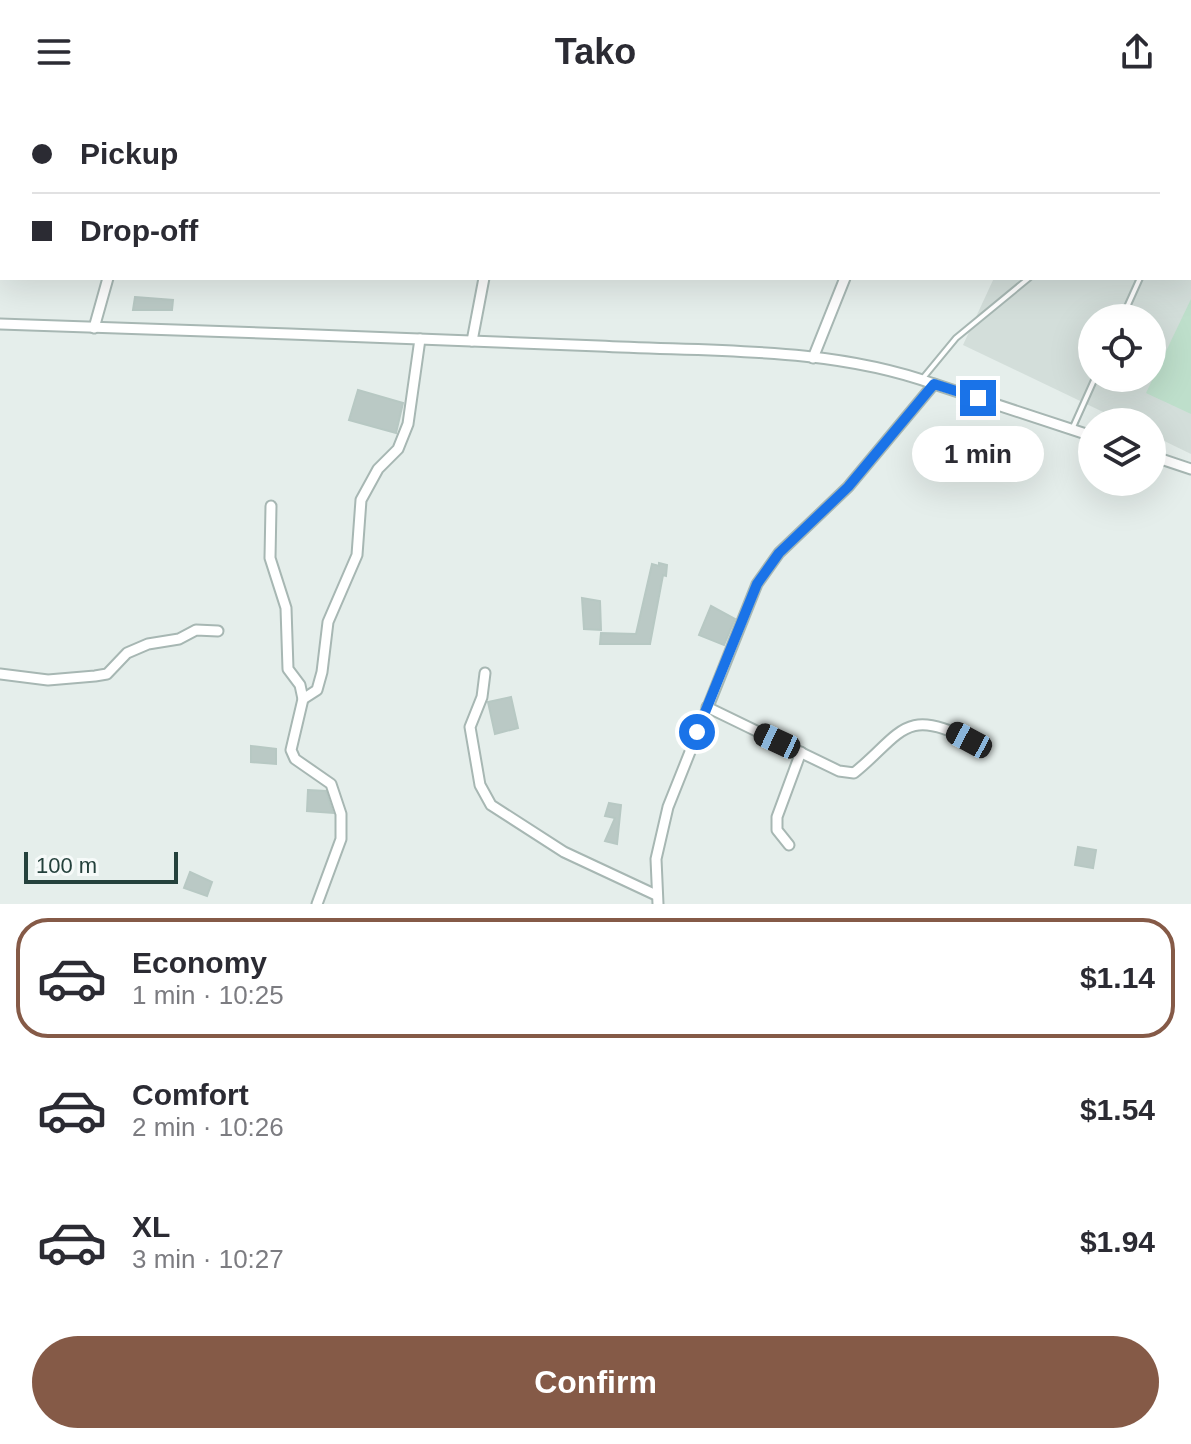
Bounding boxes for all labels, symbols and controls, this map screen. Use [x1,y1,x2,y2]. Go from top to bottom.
icon: menu [32,30,76,74]
icon: share [1115,30,1159,74]
text: Tako [555,31,636,72]
text: Pickup [80,137,178,170]
text: Drop-off [80,214,198,247]
map controls [1078,304,1166,496]
button: locate [1078,304,1166,392]
route end [960,380,996,416]
button: layers [1078,408,1166,496]
callout: 1 min [912,426,1044,482]
text: 1 min [944,439,1012,469]
route start [679,714,715,750]
car [942,718,996,762]
car [750,720,804,762]
scale bar [24,848,178,884]
text: 100 m [36,853,97,878]
icon: car [36,942,108,1014]
text: Economy [132,946,267,979]
text: $1.14 [1080,961,1155,994]
text: 1 min · 10:25 [132,980,284,1010]
icon: car [36,1074,108,1146]
text: Comfort [132,1078,249,1111]
text: $1.54 [1080,1093,1155,1126]
text: 2 min · 10:26 [132,1112,284,1142]
icon: car [36,1206,108,1278]
text: XL [132,1210,170,1243]
text: $1.94 [1080,1225,1155,1258]
text: 3 min · 10:27 [132,1244,284,1274]
button: Confirm [32,1336,1159,1428]

